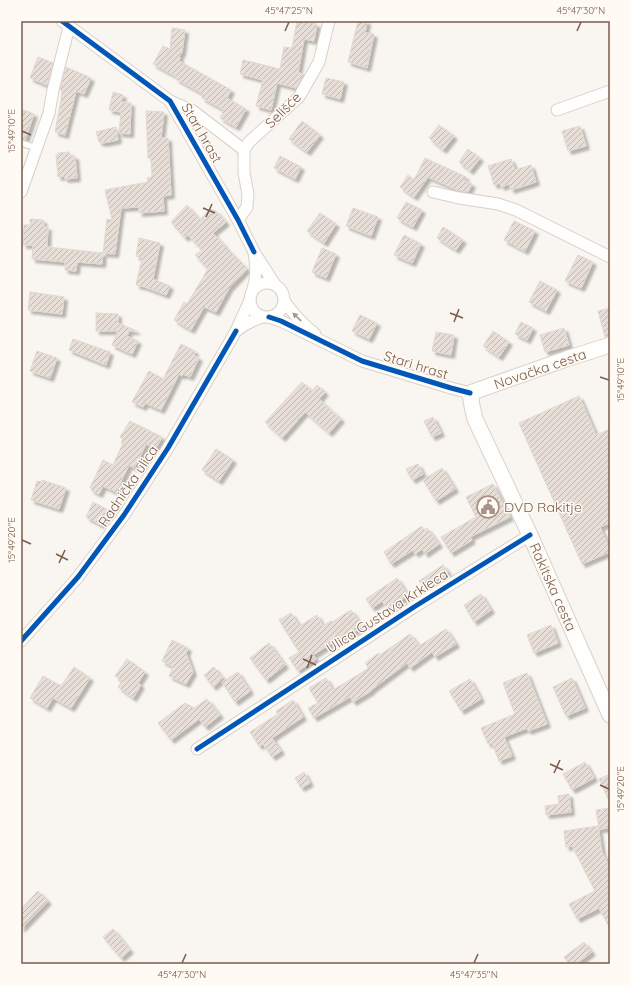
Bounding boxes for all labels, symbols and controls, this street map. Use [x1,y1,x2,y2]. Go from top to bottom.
text: 45°47'25"N [265,4,313,17]
text: 45°47'30"N [557,4,605,17]
street label: Selišće [261,88,305,132]
street label: Stari hrast [178,100,226,166]
text: 15°49'10"E [5,109,18,153]
one-way arrow [292,312,302,322]
street label: Novačka cesta [492,345,588,393]
street label: Stari hrast [382,347,451,383]
text: 15°49'10"E [614,358,627,402]
street label: Radnička ulica [94,442,162,530]
public building icon: DVD Rakitje [475,494,501,520]
place label: DVD Rakitje [504,498,582,516]
text: 15°49'20"E [5,517,18,563]
street label: Rakitska cesta [526,540,580,634]
street label: Ulica Gustava Krkleca [323,565,451,657]
text: 15°49'20"E [614,766,627,812]
text: 45°47'30"N [158,968,206,981]
text: 45°47'35"N [450,968,498,981]

